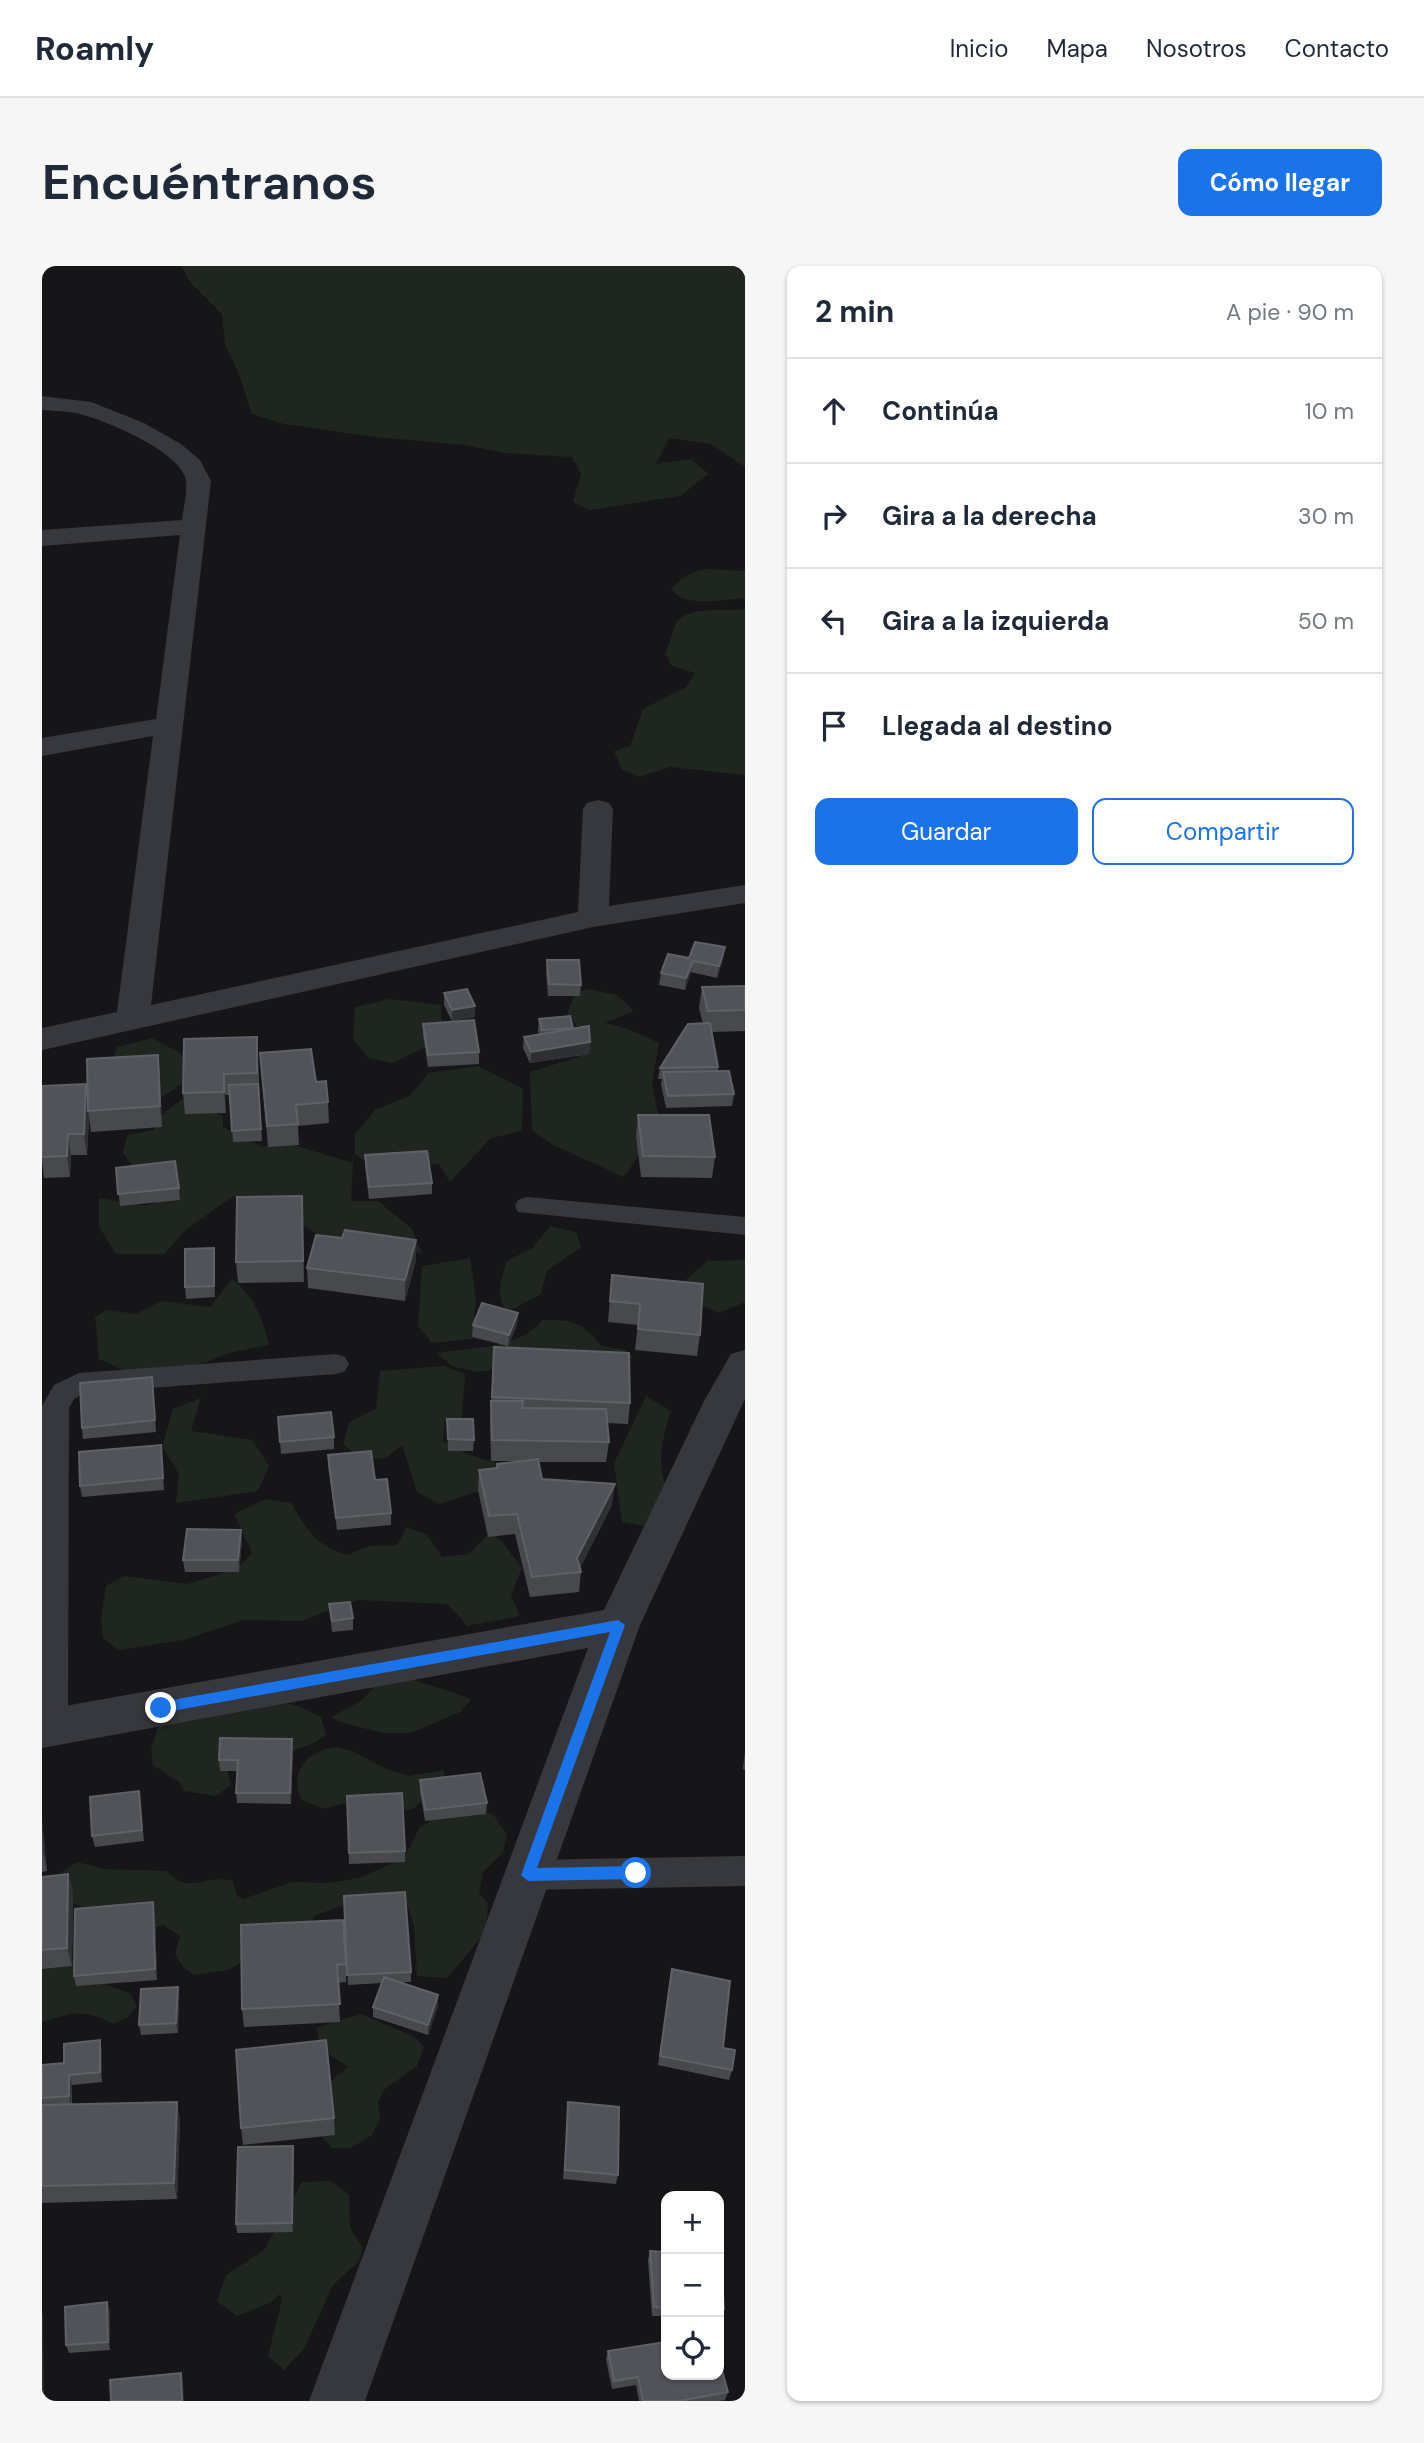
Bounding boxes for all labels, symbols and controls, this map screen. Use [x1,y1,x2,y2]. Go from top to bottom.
text: Roamly [35,27,154,70]
text: Inicio [950,33,1009,64]
text: Mapa [1047,33,1108,64]
text: Nosotros [1146,33,1247,64]
text: Contacto [1285,33,1389,64]
button: Cómo llegar [1178,149,1382,216]
text: Encuéntranos [42,150,377,214]
text: 2 min [815,292,894,331]
text: A pie · 90 m [1226,297,1354,327]
icon: ahead [815,392,853,430]
text: Continúa [882,394,999,428]
text: 10 m [1304,396,1354,426]
icon: right [815,497,853,535]
text: Gira a la derecha [882,499,1097,533]
text: 30 m [1298,501,1354,531]
icon: left [815,602,853,640]
text: Gira a la izquierda [882,604,1109,638]
text: 50 m [1298,606,1354,636]
icon: arrive [815,707,853,745]
text: Llegada al destino [882,709,1113,743]
button: Guardar [815,798,1078,865]
button: Compartir [1092,798,1354,865]
route end [145,1692,176,1723]
route start [620,1857,651,1888]
map controls [661,2191,724,2380]
button: + [661,2191,724,2254]
button: − [661,2254,724,2317]
button: locate [661,2317,724,2380]

